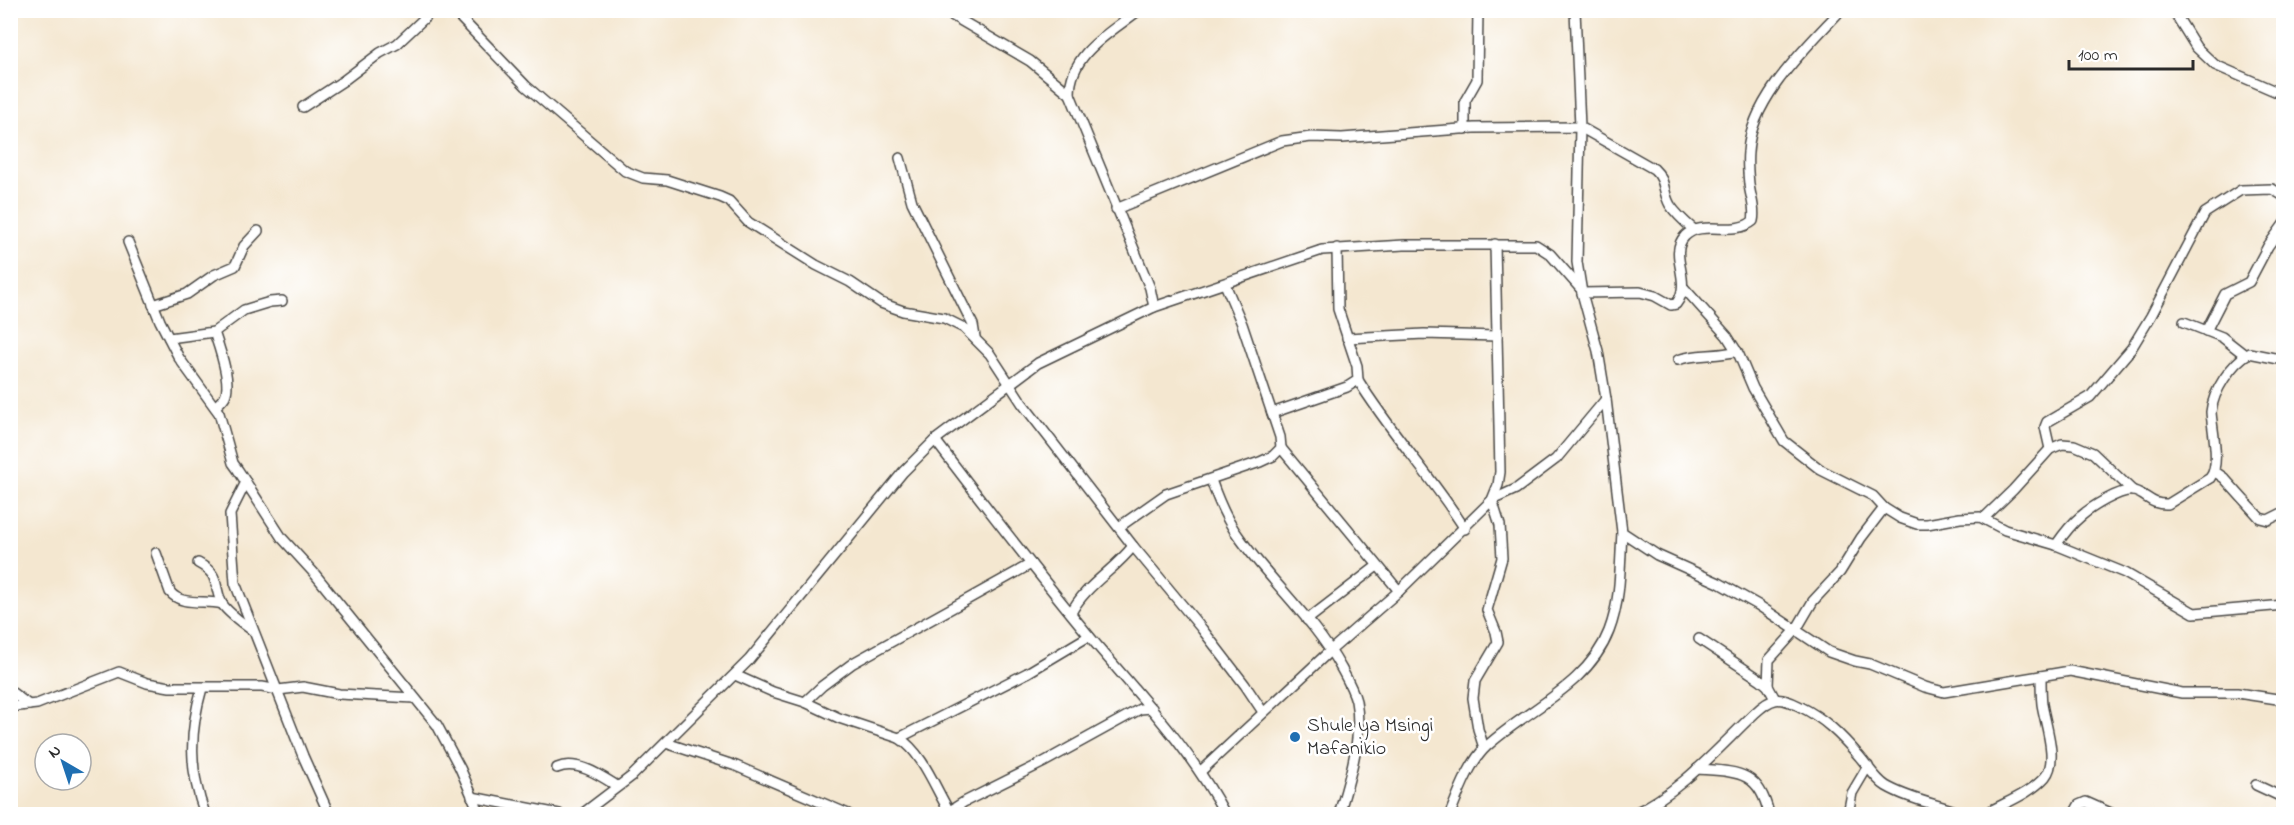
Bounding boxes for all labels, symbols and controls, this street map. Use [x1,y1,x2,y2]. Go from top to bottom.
scale bar [2069,33,2194,71]
text: 100 m [2078,43,2118,69]
place label: Shule ya Msingi Mafanikio [1307,712,1433,764]
marker: Shule ya Msingi Mafanikio [1288,730,1302,744]
north arrow [33,732,93,792]
text: N [43,739,67,765]

